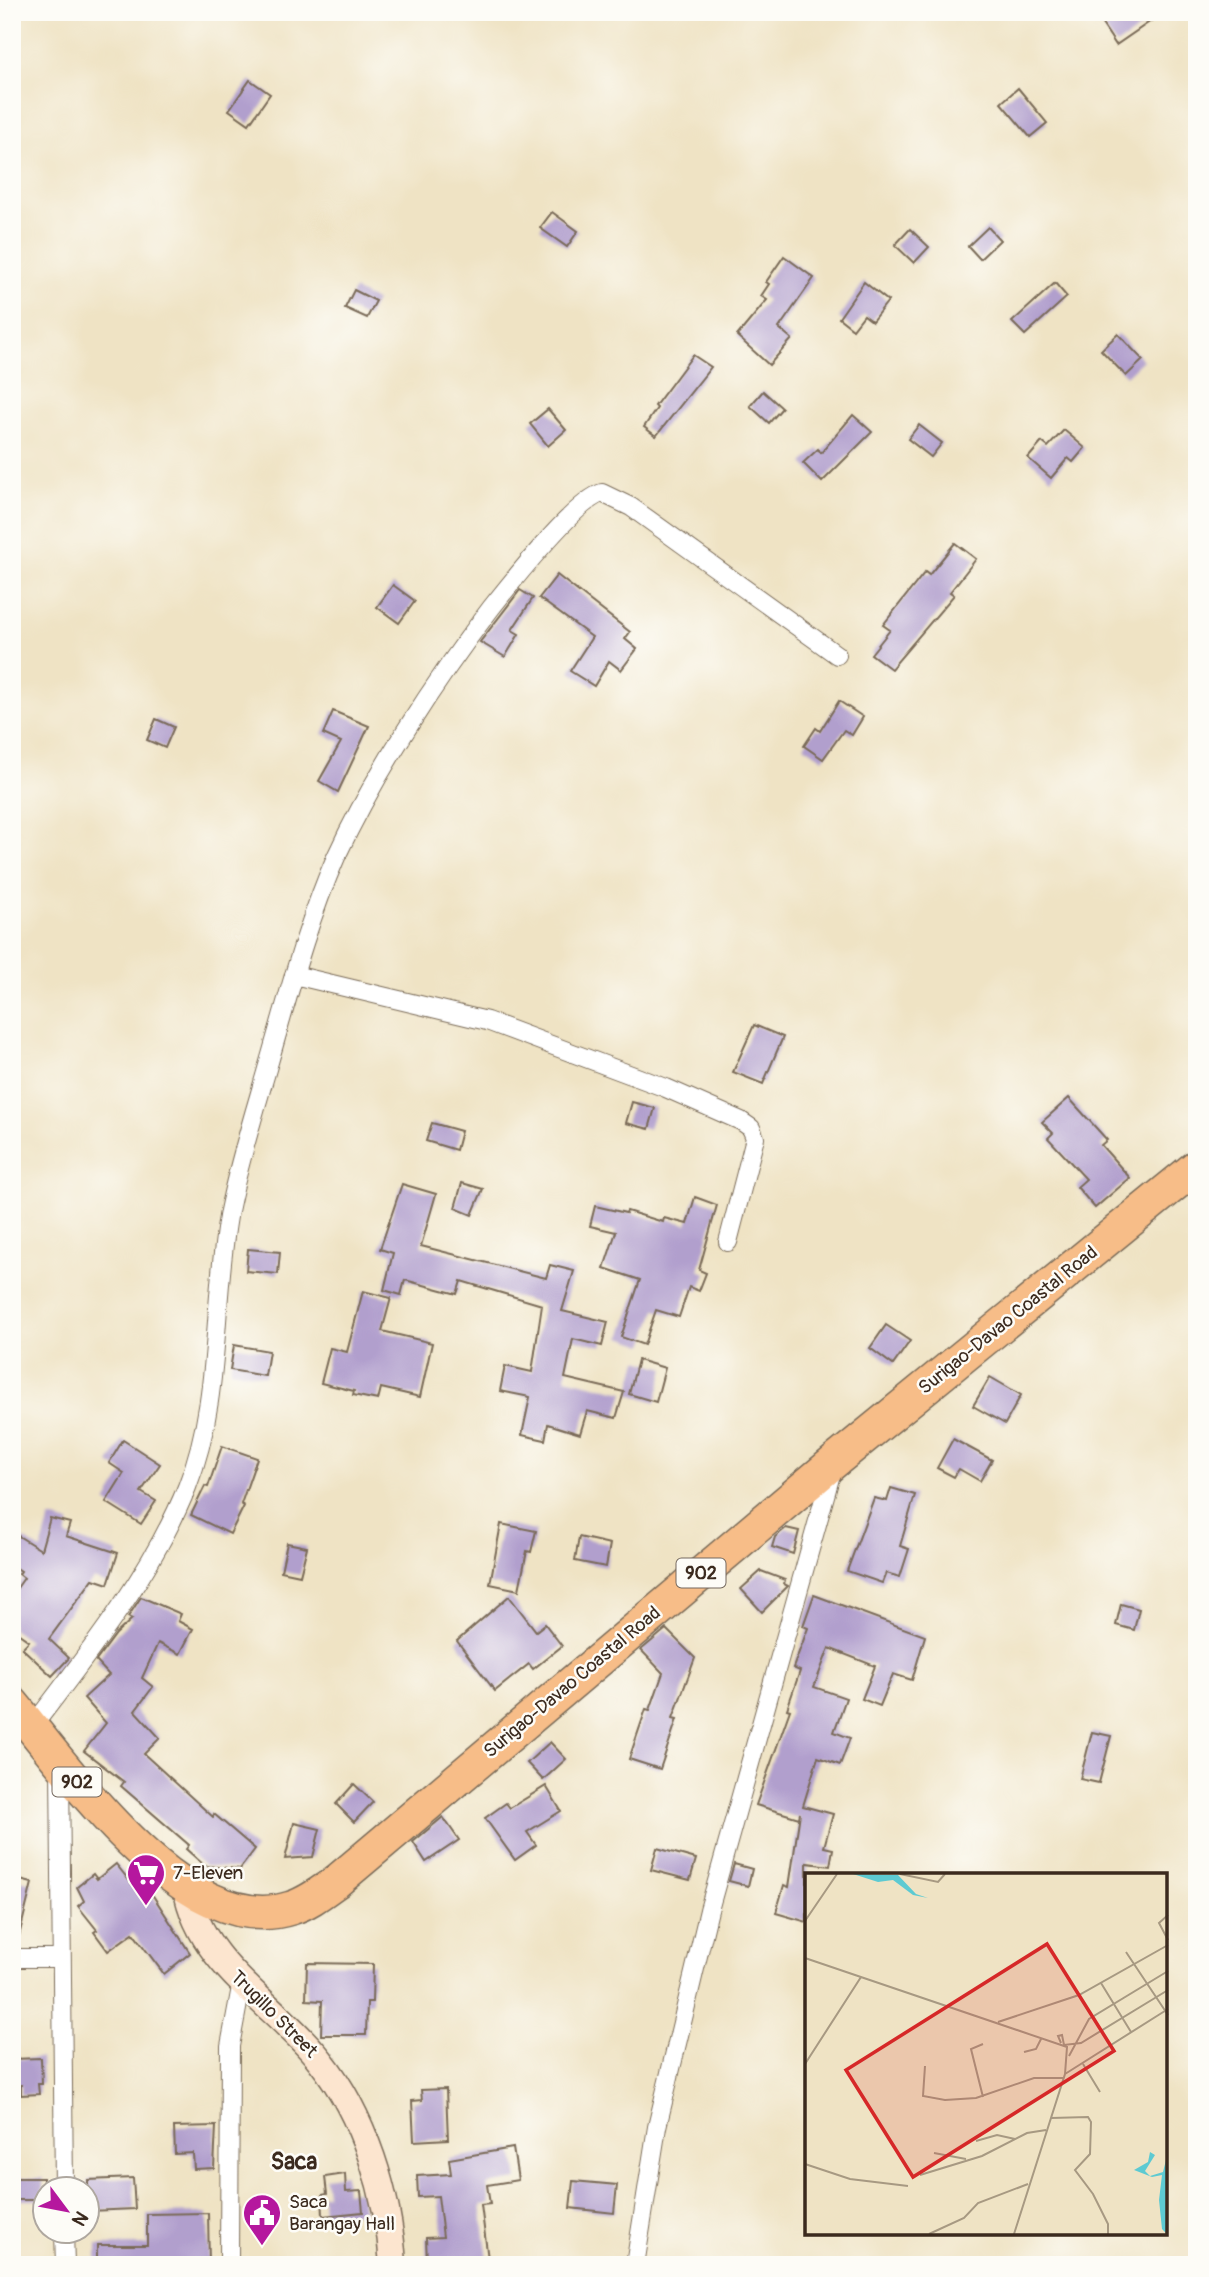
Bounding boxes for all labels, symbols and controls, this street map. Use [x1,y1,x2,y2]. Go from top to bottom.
street label: Surigao-Davao Coastal Road [914,1240,1102,1400]
road number: 902 [676,1558,726,1588]
street label: Surigao-Davao Coastal Road [479,1601,665,1763]
road number: 902 [52,1768,102,1797]
supermarket icon: 7-Eleven [125,1852,167,1907]
place label: 7-Eleven [173,1861,243,1885]
inset map [805,1873,1167,2235]
street label: Trugillo Street [225,1965,323,2063]
district label: Saca [271,2147,318,2176]
north arrow [32,2176,102,2246]
place label: Saca Barangay Hall [289,2190,395,2236]
public building icon: Saca Barangay Hall [241,2192,283,2247]
text: N [66,2207,93,2230]

